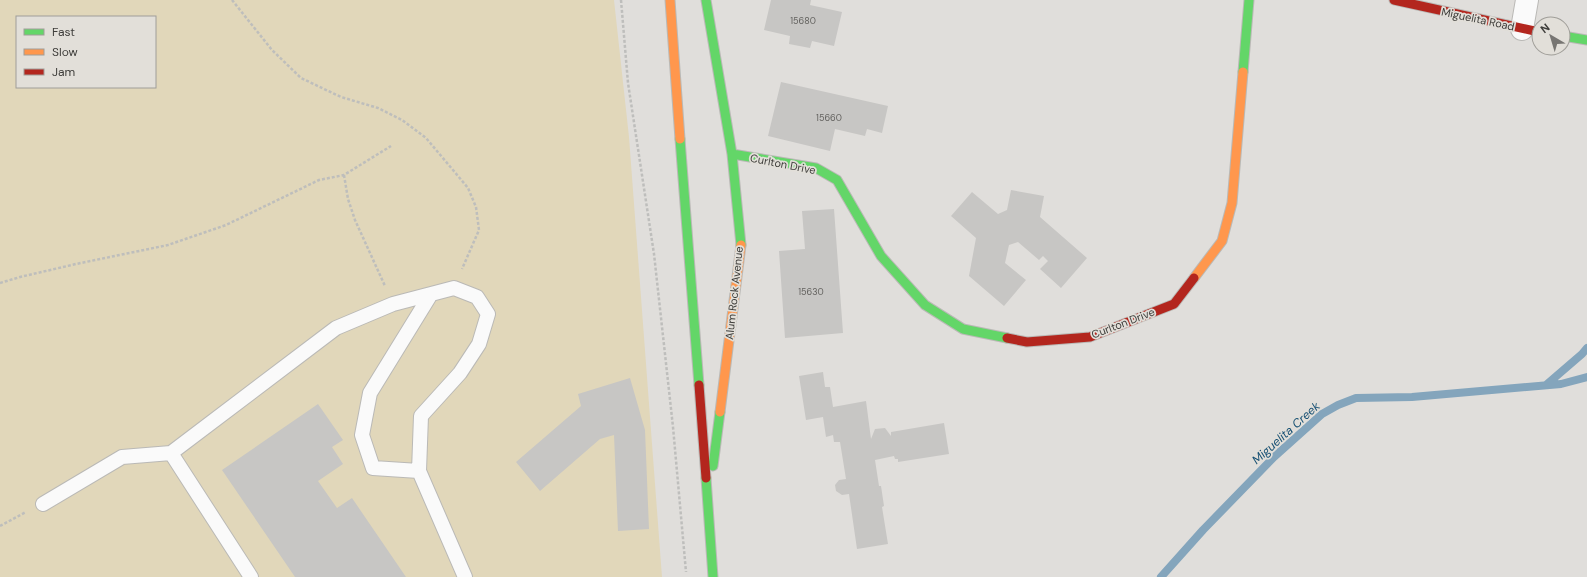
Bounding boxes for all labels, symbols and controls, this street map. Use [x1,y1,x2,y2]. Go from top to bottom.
street label: Miguelita Road [1440,4,1516,34]
house number: 15680 [790,15,816,27]
legend [16,16,156,88]
north arrow [1531,16,1571,56]
text: N [1537,20,1552,36]
text: Fast [52,24,75,40]
text: Slow [52,44,78,60]
text: Jam [52,64,75,80]
house number: 15660 [816,112,842,124]
street label: Curlton Drive [749,151,817,177]
street label: Alum Rock Avenue [722,246,746,340]
house number: 15630 [798,286,824,298]
street label: Curlton Drive [1089,305,1157,341]
water label: Miguelita Creek [1249,398,1324,468]

